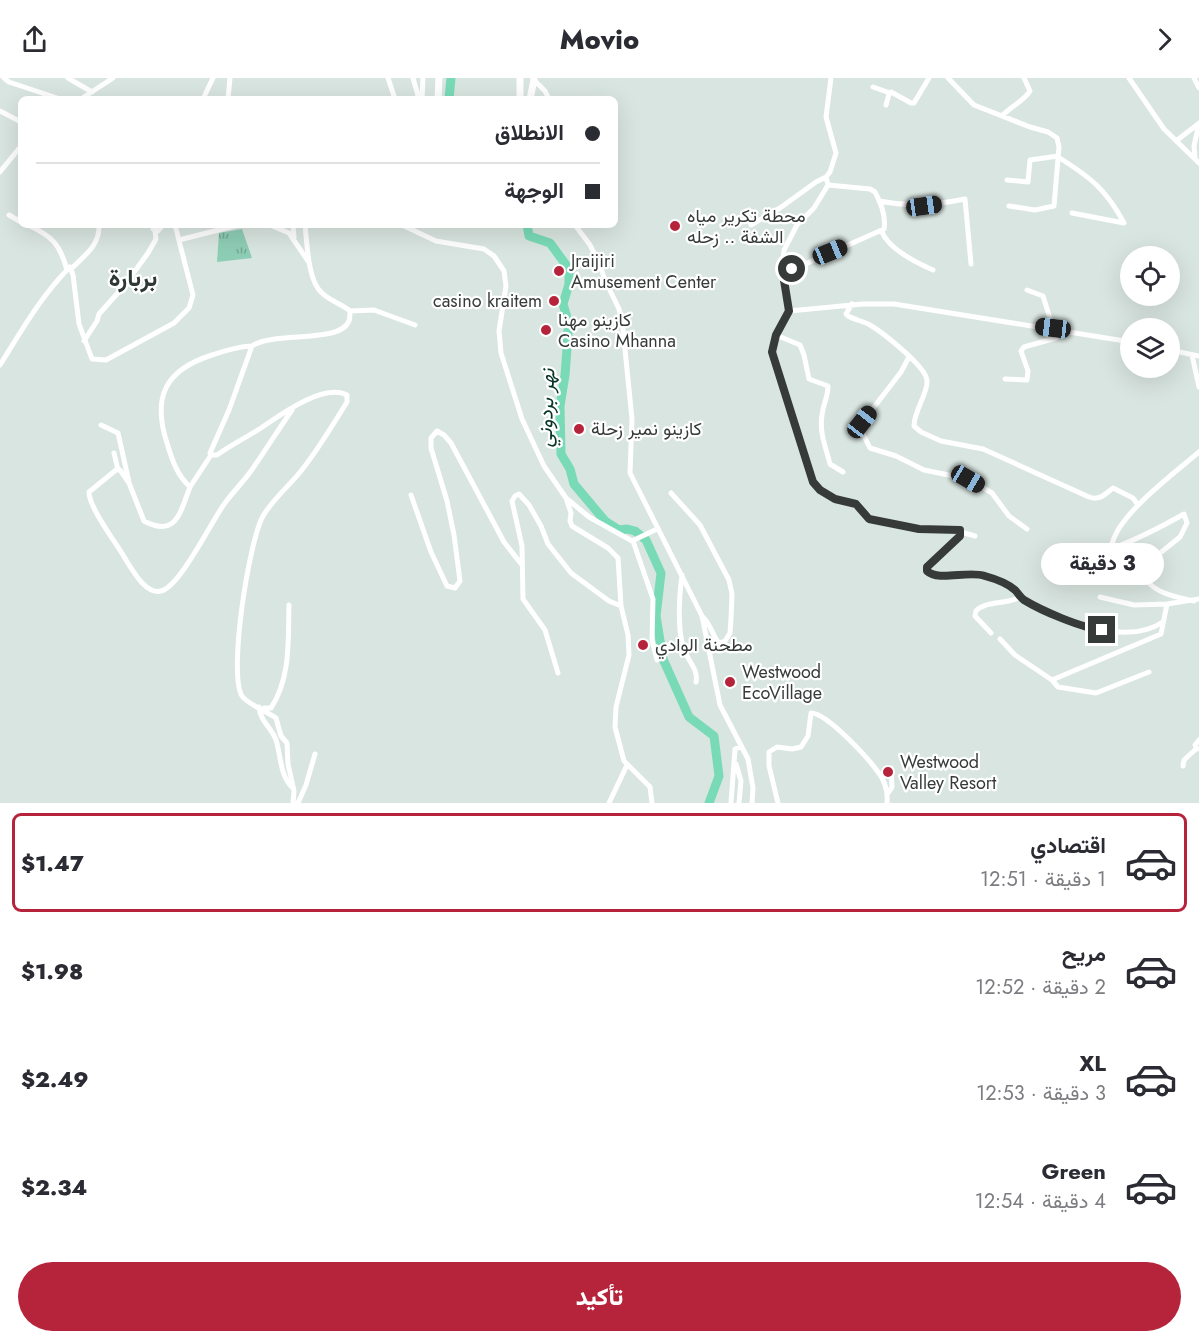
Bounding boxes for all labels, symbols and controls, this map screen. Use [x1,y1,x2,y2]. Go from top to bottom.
text: Movio [560,20,639,59]
icon: share [18,23,51,56]
icon: forward [1148,23,1181,56]
text: الانطلاق [495,116,564,148]
text: الوجهة [504,174,564,206]
car [905,195,943,217]
place label: محطة تكرير مياه الشفة .. زحله [687,203,806,250]
marker: محطة تكرير مياه الشفة .. زحله [668,219,682,233]
car [810,237,850,267]
map controls [1120,246,1180,378]
button: locate [1120,246,1180,306]
place label: Jraijiri Amusement Center [569,248,717,295]
route start [778,255,805,282]
district label: بربارة [109,260,157,295]
marker: Jraijiri Amusement Center [552,264,566,278]
place label: casino kraitem [433,288,542,314]
marker: casino kraitem [547,294,561,308]
place label: كازينو مهنا Casino Mhanna [558,307,676,354]
car [1034,317,1072,339]
button: layers [1120,318,1180,378]
marker: كازينو مهنا Casino Mhanna [539,323,553,337]
water label: نهر بردوني [531,367,564,448]
car [844,402,880,442]
place label: كازينو نمير زحلة [591,416,702,442]
marker: كازينو نمير زحلة [572,422,586,436]
car [948,462,988,496]
callout: 3 دقيقة [1040,543,1164,585]
text: 3 دقيقة [1069,549,1136,578]
route end [1088,616,1115,643]
place label: مطحنة الوادي [655,632,753,660]
marker: مطحنة الوادي [636,638,650,652]
place label: Westwood EcoVillage [742,659,822,706]
marker: Westwood EcoVillage [723,675,737,689]
place label: Westwood Valley Resort [900,749,997,796]
marker: Westwood Valley Resort [881,765,895,779]
text: اقتصادي [1030,829,1106,861]
icon: car [1124,836,1178,890]
text: $1.47 [21,847,84,879]
text: 1 دقيقة · 12:51 [980,865,1106,894]
text: مريح [1062,937,1106,969]
icon: car [1124,944,1178,998]
text: $1.98 [21,955,83,987]
text: 2 دقيقة · 12:52 [975,973,1106,1002]
text: XL [1079,1047,1106,1079]
icon: car [1124,1052,1178,1106]
text: $2.49 [21,1063,89,1095]
text: 3 دقيقة · 12:53 [976,1079,1106,1108]
text: Green [1042,1155,1106,1187]
icon: car [1124,1160,1178,1214]
text: $2.34 [21,1171,87,1203]
text: 4 دقيقة · 12:54 [975,1187,1106,1216]
button: تأكيد [18,1262,1181,1331]

